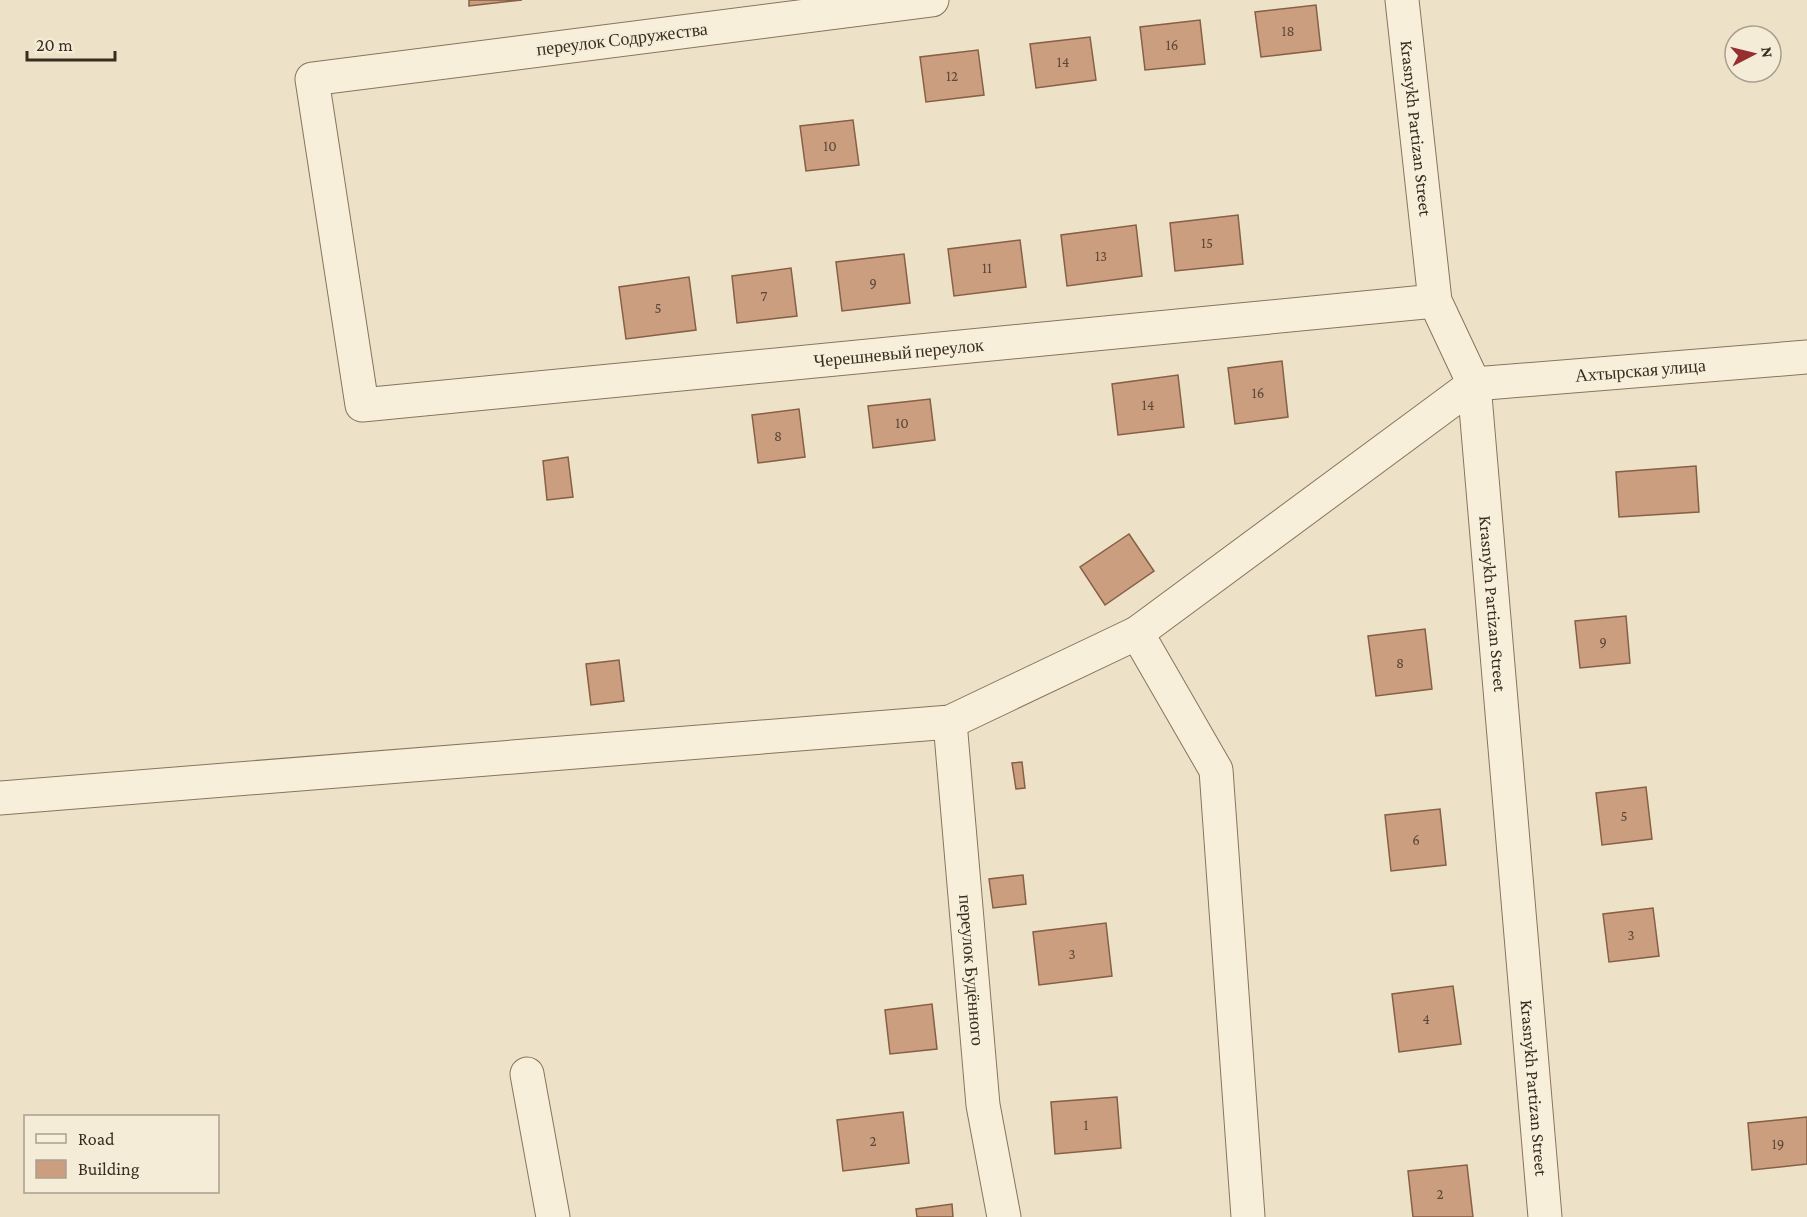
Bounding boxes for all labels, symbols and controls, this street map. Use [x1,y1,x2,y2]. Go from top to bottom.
street label: переулок Содружества [535,19,709,59]
house number: 18 [1281,23,1295,39]
scale bar [27,24,116,62]
north arrow [1723,24,1783,84]
text: 20 m [36,35,73,55]
house number: 16 [1166,37,1178,53]
street label: Krasnykh Partizan Street [1396,39,1436,218]
text: N [1758,46,1777,59]
house number: 14 [1057,54,1069,70]
house number: 12 [946,68,958,84]
house number: 10 [823,138,837,154]
house number: 15 [1201,235,1213,251]
house number: 13 [1095,248,1107,264]
house number: 11 [982,260,992,276]
house number: 9 [869,275,877,291]
house number: 7 [761,288,768,304]
house number: 5 [654,300,662,316]
street label: Черешневый переулок [813,335,985,371]
street label: Ахтырская улица [1574,355,1706,386]
house number: 16 [1252,385,1264,401]
house number: 14 [1142,397,1154,413]
house number: 10 [895,415,909,431]
house number: 8 [774,428,782,444]
street label: Krasnykh Partizan Street [1475,515,1510,694]
house number: 9 [1599,634,1607,650]
house number: 8 [1396,655,1404,671]
house number: 5 [1620,808,1628,824]
house number: 6 [1412,832,1420,848]
street label: переулок Будённого [955,894,988,1046]
house number: 3 [1627,927,1635,943]
house number: 3 [1068,946,1076,962]
street label: Krasnykh Partizan Street [1517,999,1552,1178]
house number: 4 [1422,1011,1430,1027]
legend [24,1115,219,1193]
house number: 1 [1084,1117,1089,1133]
text: Road [78,1129,115,1149]
house number: 2 [869,1133,877,1149]
house number: 19 [1772,1136,1784,1152]
text: Building [78,1159,140,1179]
house number: 2 [1436,1186,1444,1202]

